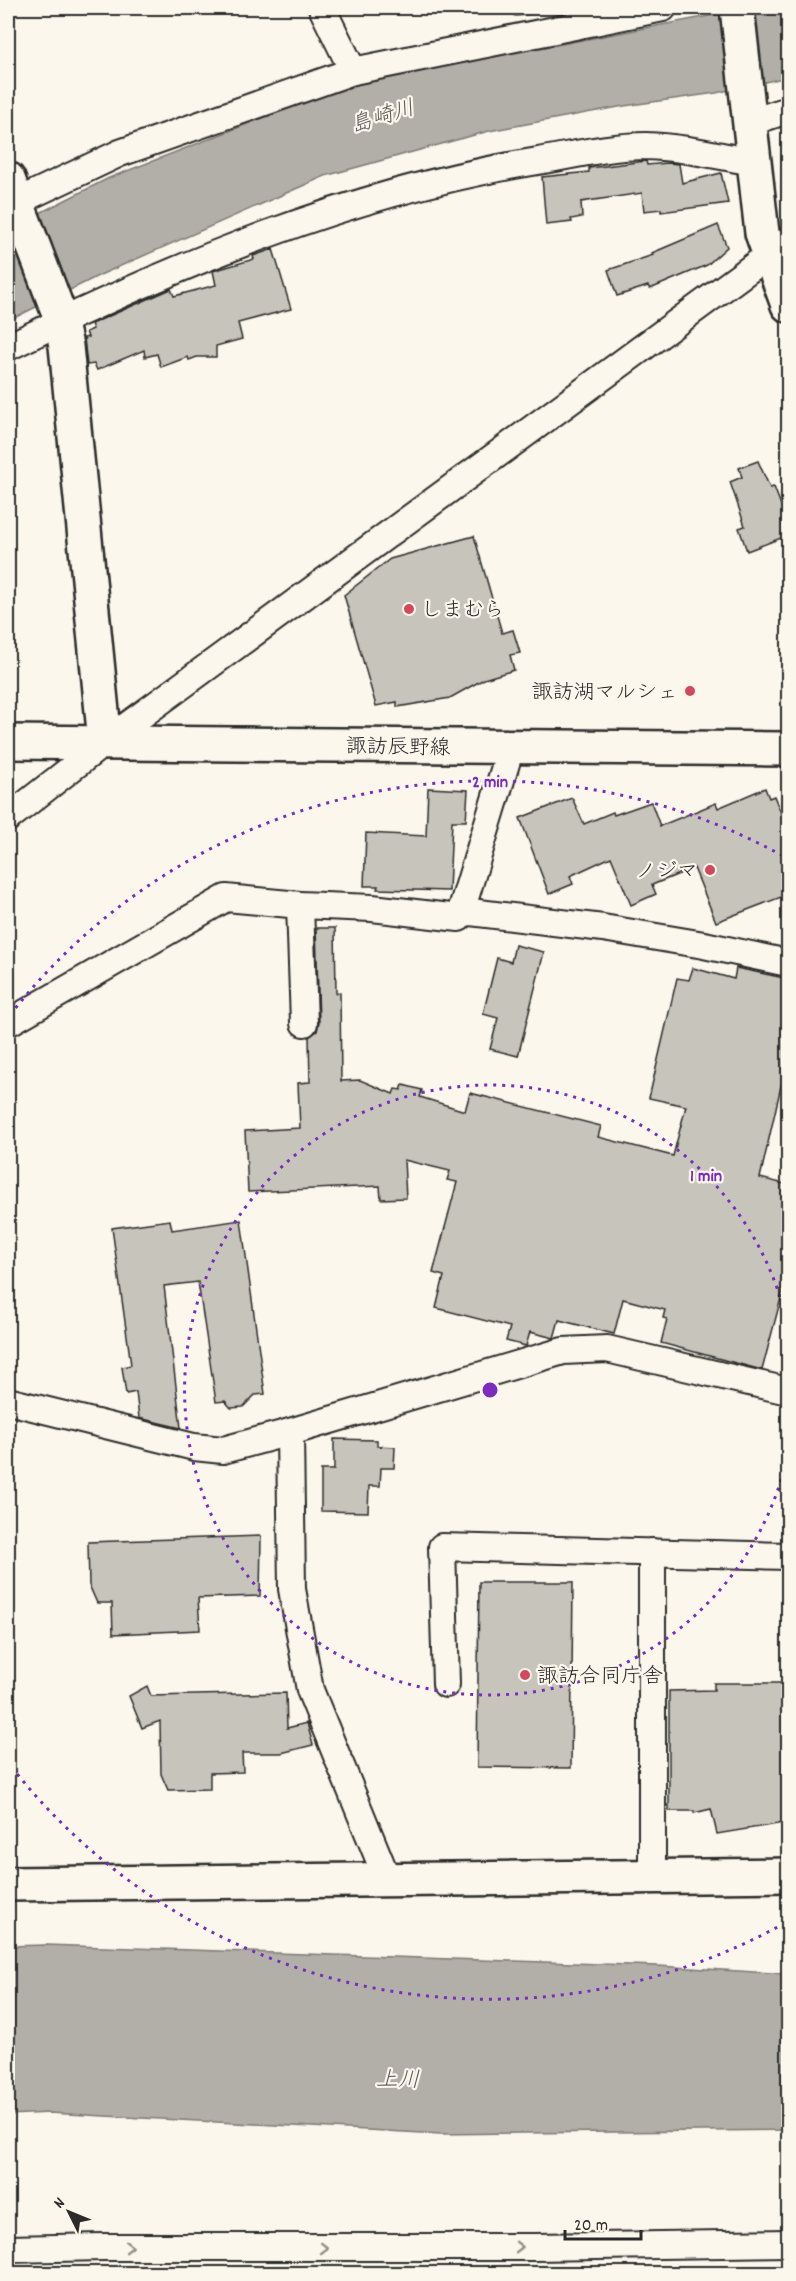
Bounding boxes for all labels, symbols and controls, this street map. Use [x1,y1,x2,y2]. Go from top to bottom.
water label: 島崎川 [347,94,419,143]
place label: しまむら [421,597,505,627]
marker: しまむら [402,602,416,616]
place label: 諏訪湖マルシェ [531,679,678,709]
marker: 諏訪湖マルシェ [683,684,697,698]
street label: 諏訪辰野線 [345,733,451,765]
text: 2 min [472,771,508,796]
place label: ノジマ [635,858,698,888]
marker: ノジマ [703,863,717,877]
text: 1 min [690,1165,722,1190]
centre of rings [480,1380,500,1400]
place label: 諏訪合同庁舎 [537,1663,663,1693]
marker: 諏訪合同庁舎 [518,1668,532,1682]
water label: 上川 [376,2066,420,2097]
north arrow [39,2182,99,2242]
text: N [49,2193,71,2214]
scale bar [565,2203,642,2241]
text: 20 m [574,2214,608,2239]
one-way arrow [124,2241,133,2253]
one-way arrow [514,2241,523,2253]
one-way arrow [319,2242,328,2254]

